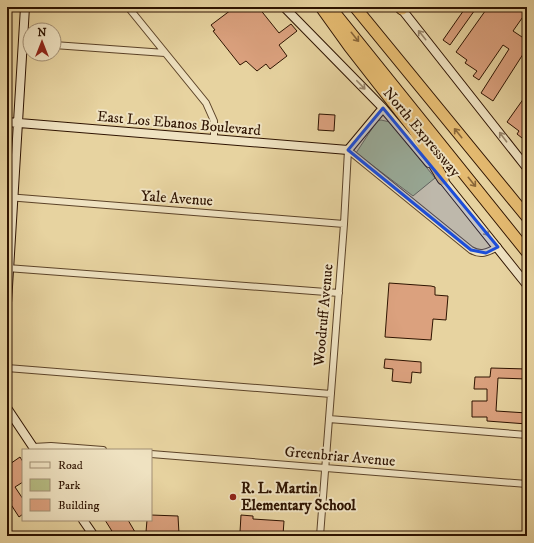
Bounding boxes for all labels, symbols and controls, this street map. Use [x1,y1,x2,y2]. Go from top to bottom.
north arrow [22,22,62,62]
text: N [37,26,47,40]
one-way arrow [418,29,427,40]
one-way arrow [351,32,359,43]
one-way arrow [356,80,366,90]
street label: North Expressway [379,84,465,182]
street label: East Los Ebanos Boulevard [96,107,262,140]
one-way arrow [454,127,462,138]
one-way arrow [499,131,508,142]
one-way arrow [468,176,476,187]
street label: Yale Avenue [140,187,214,210]
one-way arrow [481,226,490,237]
street label: Woodruff Avenue [309,263,337,368]
street label: Greenbriar Avenue [284,442,396,471]
legend [22,449,152,521]
text: Road [58,458,83,473]
text: Park [58,478,80,493]
place label: R. L. Martin Elementary School [241,479,356,515]
marker: R. L. Martin Elementary School [228,492,238,502]
text: Building [58,498,99,513]

